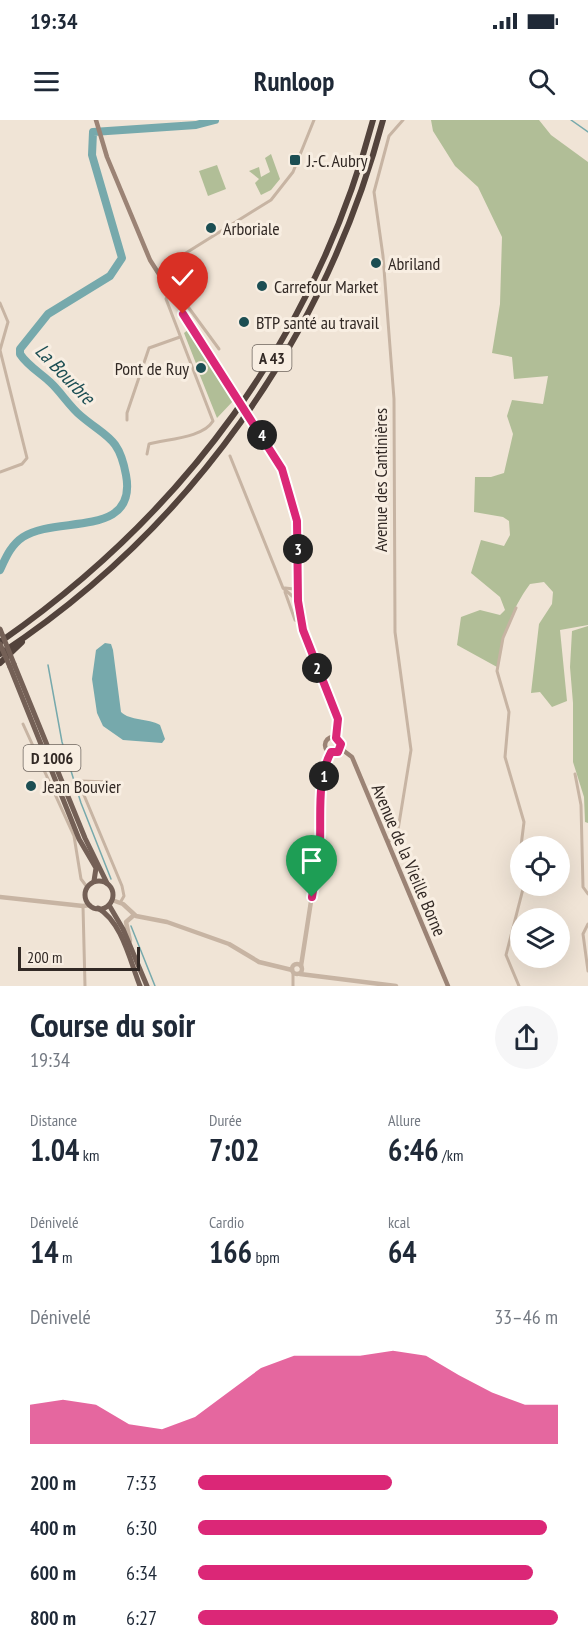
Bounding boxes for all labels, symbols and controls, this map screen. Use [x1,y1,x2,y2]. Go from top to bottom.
text: 19:34 [30,7,78,35]
text: Runloop [254,64,334,98]
icon: menu [30,65,63,98]
icon: search [525,65,558,98]
place label: J.-C. Aubry [306,149,368,172]
marker: J.-C. Aubry [288,153,302,167]
place label: Arboriale [223,217,280,240]
marker: Arboriale [204,221,218,235]
pin [157,252,208,314]
place label: Abriland [388,252,440,275]
marker: Abriland [369,256,383,270]
icon: check [166,261,199,294]
place label: Carrefour Market [274,275,378,298]
marker: Carrefour Market [255,279,269,293]
place label: BTP santé au travail [256,311,380,334]
marker: BTP santé au travail [237,315,251,329]
water label: La Bourbre [30,338,102,411]
road number: A 43 [252,345,292,371]
place label: Pont de Ruy [115,357,189,380]
marker: Pont de Ruy [194,361,208,375]
street label: Avenue des Cantinières [369,408,392,552]
pin: 4 [247,420,277,450]
text: 4 [258,425,266,445]
pin: 3 [283,534,313,564]
text: 3 [294,539,302,559]
pin: 2 [302,653,332,683]
text: 2 [313,658,321,678]
road number: D 1006 [23,745,80,771]
pin: 1 [309,761,339,791]
text: 1 [320,766,328,786]
place label: Jean Bouvier [42,775,121,798]
marker: Jean Bouvier [24,779,38,793]
street label: Avenue de la Vieille Borne [367,781,451,939]
pin [286,835,337,897]
map controls [510,836,570,968]
button: locate [510,836,570,896]
icon: arrive [295,844,328,877]
button: layers [510,908,570,968]
scale bar [18,944,140,971]
text: 200 m [27,947,62,967]
text: Course du soir [30,1003,195,1046]
button: share [495,1006,558,1069]
text: 19:34 [30,1047,70,1073]
text: Distance [30,1110,77,1130]
text: Durée [209,1110,242,1130]
text: Allure [388,1110,421,1130]
text: 1.04 [30,1130,79,1169]
text: 7:02 [209,1130,260,1169]
text: 6:46 [388,1130,439,1169]
text: km [79,1145,99,1165]
text: /km [439,1145,463,1165]
text: Dénivelé [30,1212,79,1232]
text: Cardio [209,1212,244,1232]
text: kcal [388,1212,410,1232]
text: 14 [30,1232,59,1271]
text: 166 [209,1232,252,1271]
text: 64 [388,1232,417,1271]
text: m [59,1247,73,1267]
text: bpm [252,1247,280,1267]
text: Dénivelé [30,1304,91,1330]
text: 33–46 m [494,1304,558,1330]
text: 200 m [30,1470,76,1496]
text: 7:33 [126,1470,157,1496]
text: 400 m [30,1515,76,1541]
text: 6:30 [126,1515,157,1541]
text: 600 m [30,1560,76,1586]
text: 6:34 [126,1560,157,1586]
text: 800 m [30,1605,76,1631]
text: 6:27 [126,1605,157,1631]

